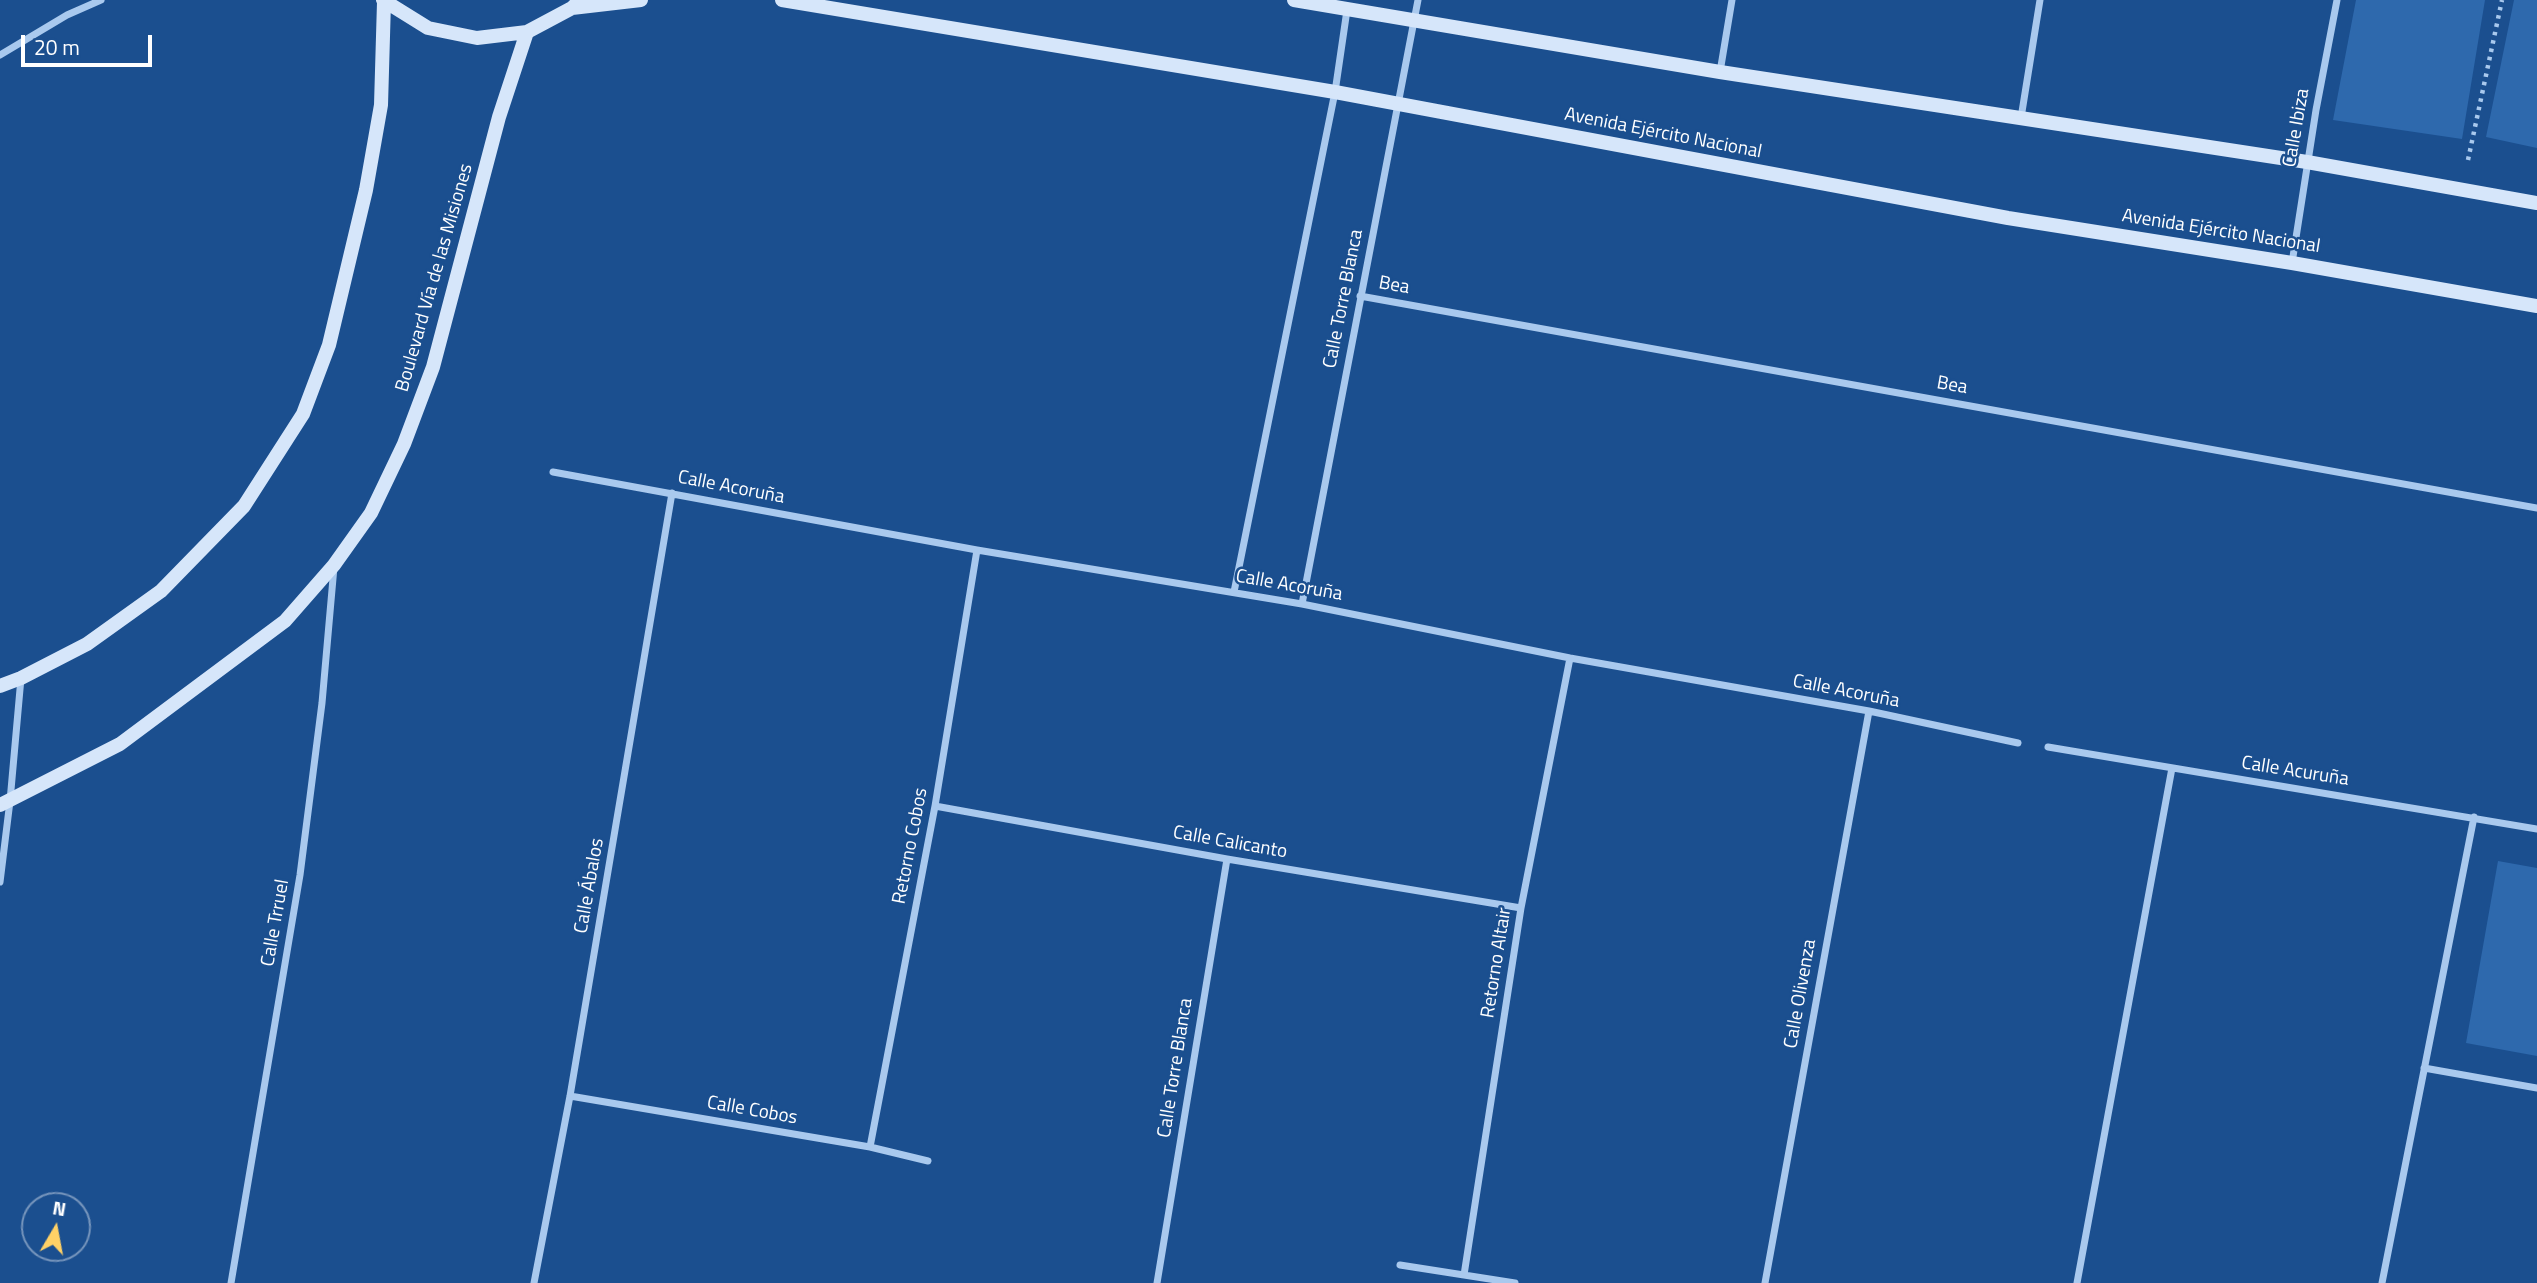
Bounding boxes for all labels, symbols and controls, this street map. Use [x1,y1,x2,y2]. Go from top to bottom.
scale bar [24,21,156,65]
text: 20 m [34,31,80,63]
street label: Calle Ibiza [2279,87,2315,169]
street label: Avenida Ejército Nacional [1562,104,1764,164]
street label: Boulevard Vía de las Misiones [391,161,479,395]
street label: Avenida Ejército Nacional [2120,205,2322,259]
street label: Calle Torre Blanca [1319,228,1369,370]
street label: Bea [1377,272,1411,300]
street label: Bea [1935,372,1969,400]
street label: Calle Acoruña [676,466,786,510]
street label: Calle Acoruña [1234,565,1344,607]
street label: Calle Acoruña [1791,670,1901,714]
street label: Calle Acuruña [2240,752,2350,792]
street label: Retorno Cobos [889,786,933,906]
street label: Calle Calicanto [1171,822,1289,864]
street label: Calle Ábalos [570,837,610,935]
street label: Calle Trruel [257,878,295,968]
street label: Retorno Altair [1477,906,1517,1020]
street label: Calle Olivenza [1780,938,1822,1050]
street label: Calle Torre Blanca [1154,997,1198,1139]
street label: Calle Cobos [705,1092,799,1130]
north arrow [21,1192,91,1262]
text: N [50,1192,68,1223]

